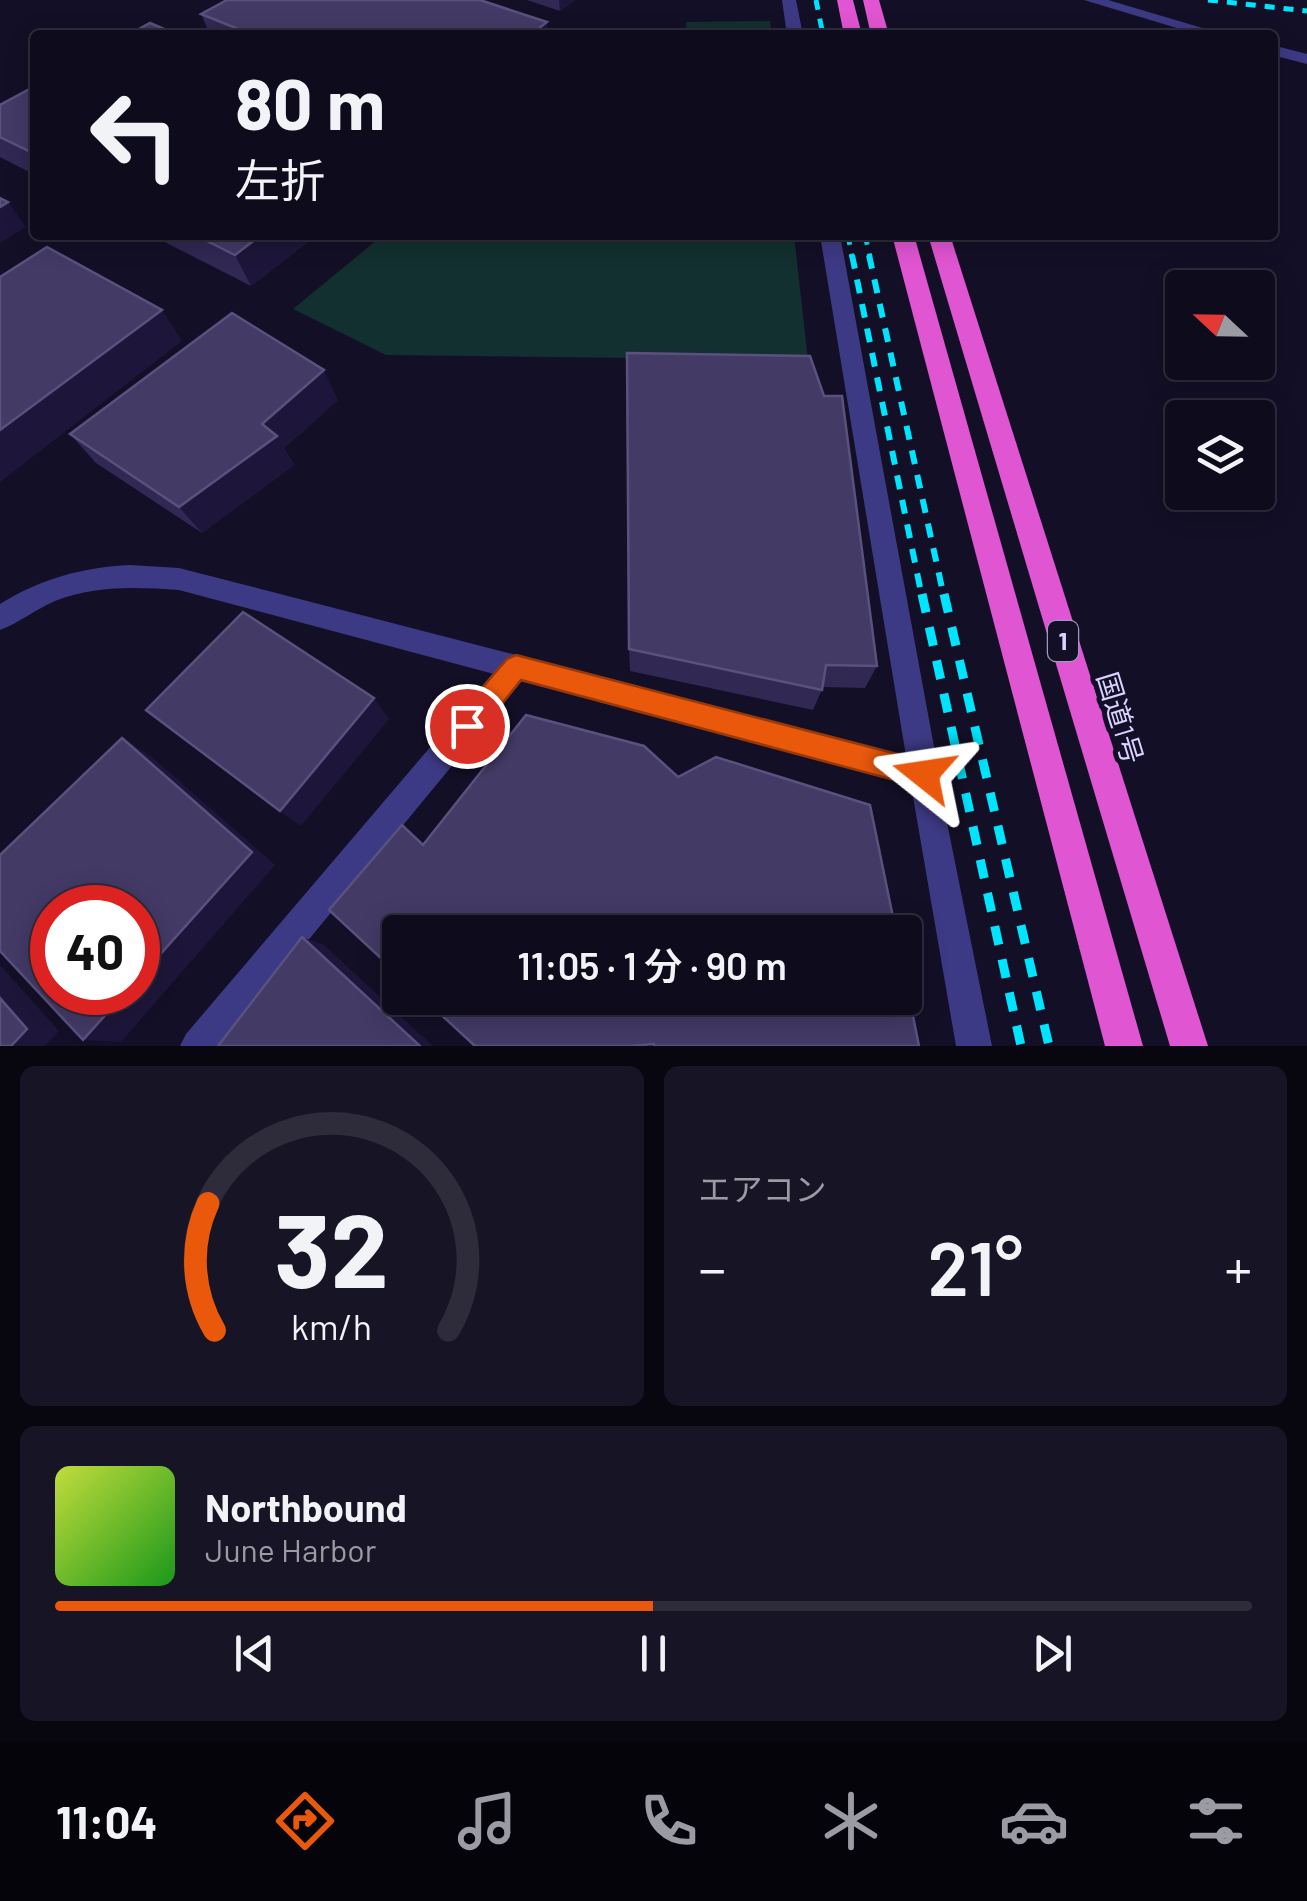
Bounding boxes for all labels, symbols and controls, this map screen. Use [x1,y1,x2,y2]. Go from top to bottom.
text: 80 m [235,60,385,144]
icon: left [70,70,200,200]
text: 左折 [235,152,325,206]
north arrow [1165,270,1275,380]
map controls [1165,270,1275,510]
button: layers [1165,400,1275,510]
road number: 1 [1048,621,1078,661]
street label: 国道1号 [1091,668,1151,768]
pin [425,684,510,769]
icon: arrive [440,699,495,754]
position arrow [872,722,976,826]
speed limit sign: 40 [30,885,160,1015]
text: 11:05 · 1 分 · 90 m [517,942,787,988]
text: エアコン [699,1169,827,1207]
text: 32 [275,1184,389,1309]
text: 21° [928,1221,1023,1311]
text: − [699,1234,726,1300]
text: + [1224,1234,1252,1300]
text: km/h [291,1304,372,1347]
text: Northbound [205,1484,407,1530]
text: June Harbor [205,1530,376,1568]
icon: previous [227,1626,282,1681]
icon: pause [626,1626,681,1681]
icon: next [1025,1626,1080,1681]
icon: directions [270,1786,340,1856]
icon: music [452,1786,522,1856]
icon: phone [634,1786,704,1856]
icon: climate [816,1786,886,1856]
icon: car [999,1786,1069,1856]
icon: filters [1181,1786,1251,1856]
text: 11:04 [56,1794,158,1848]

